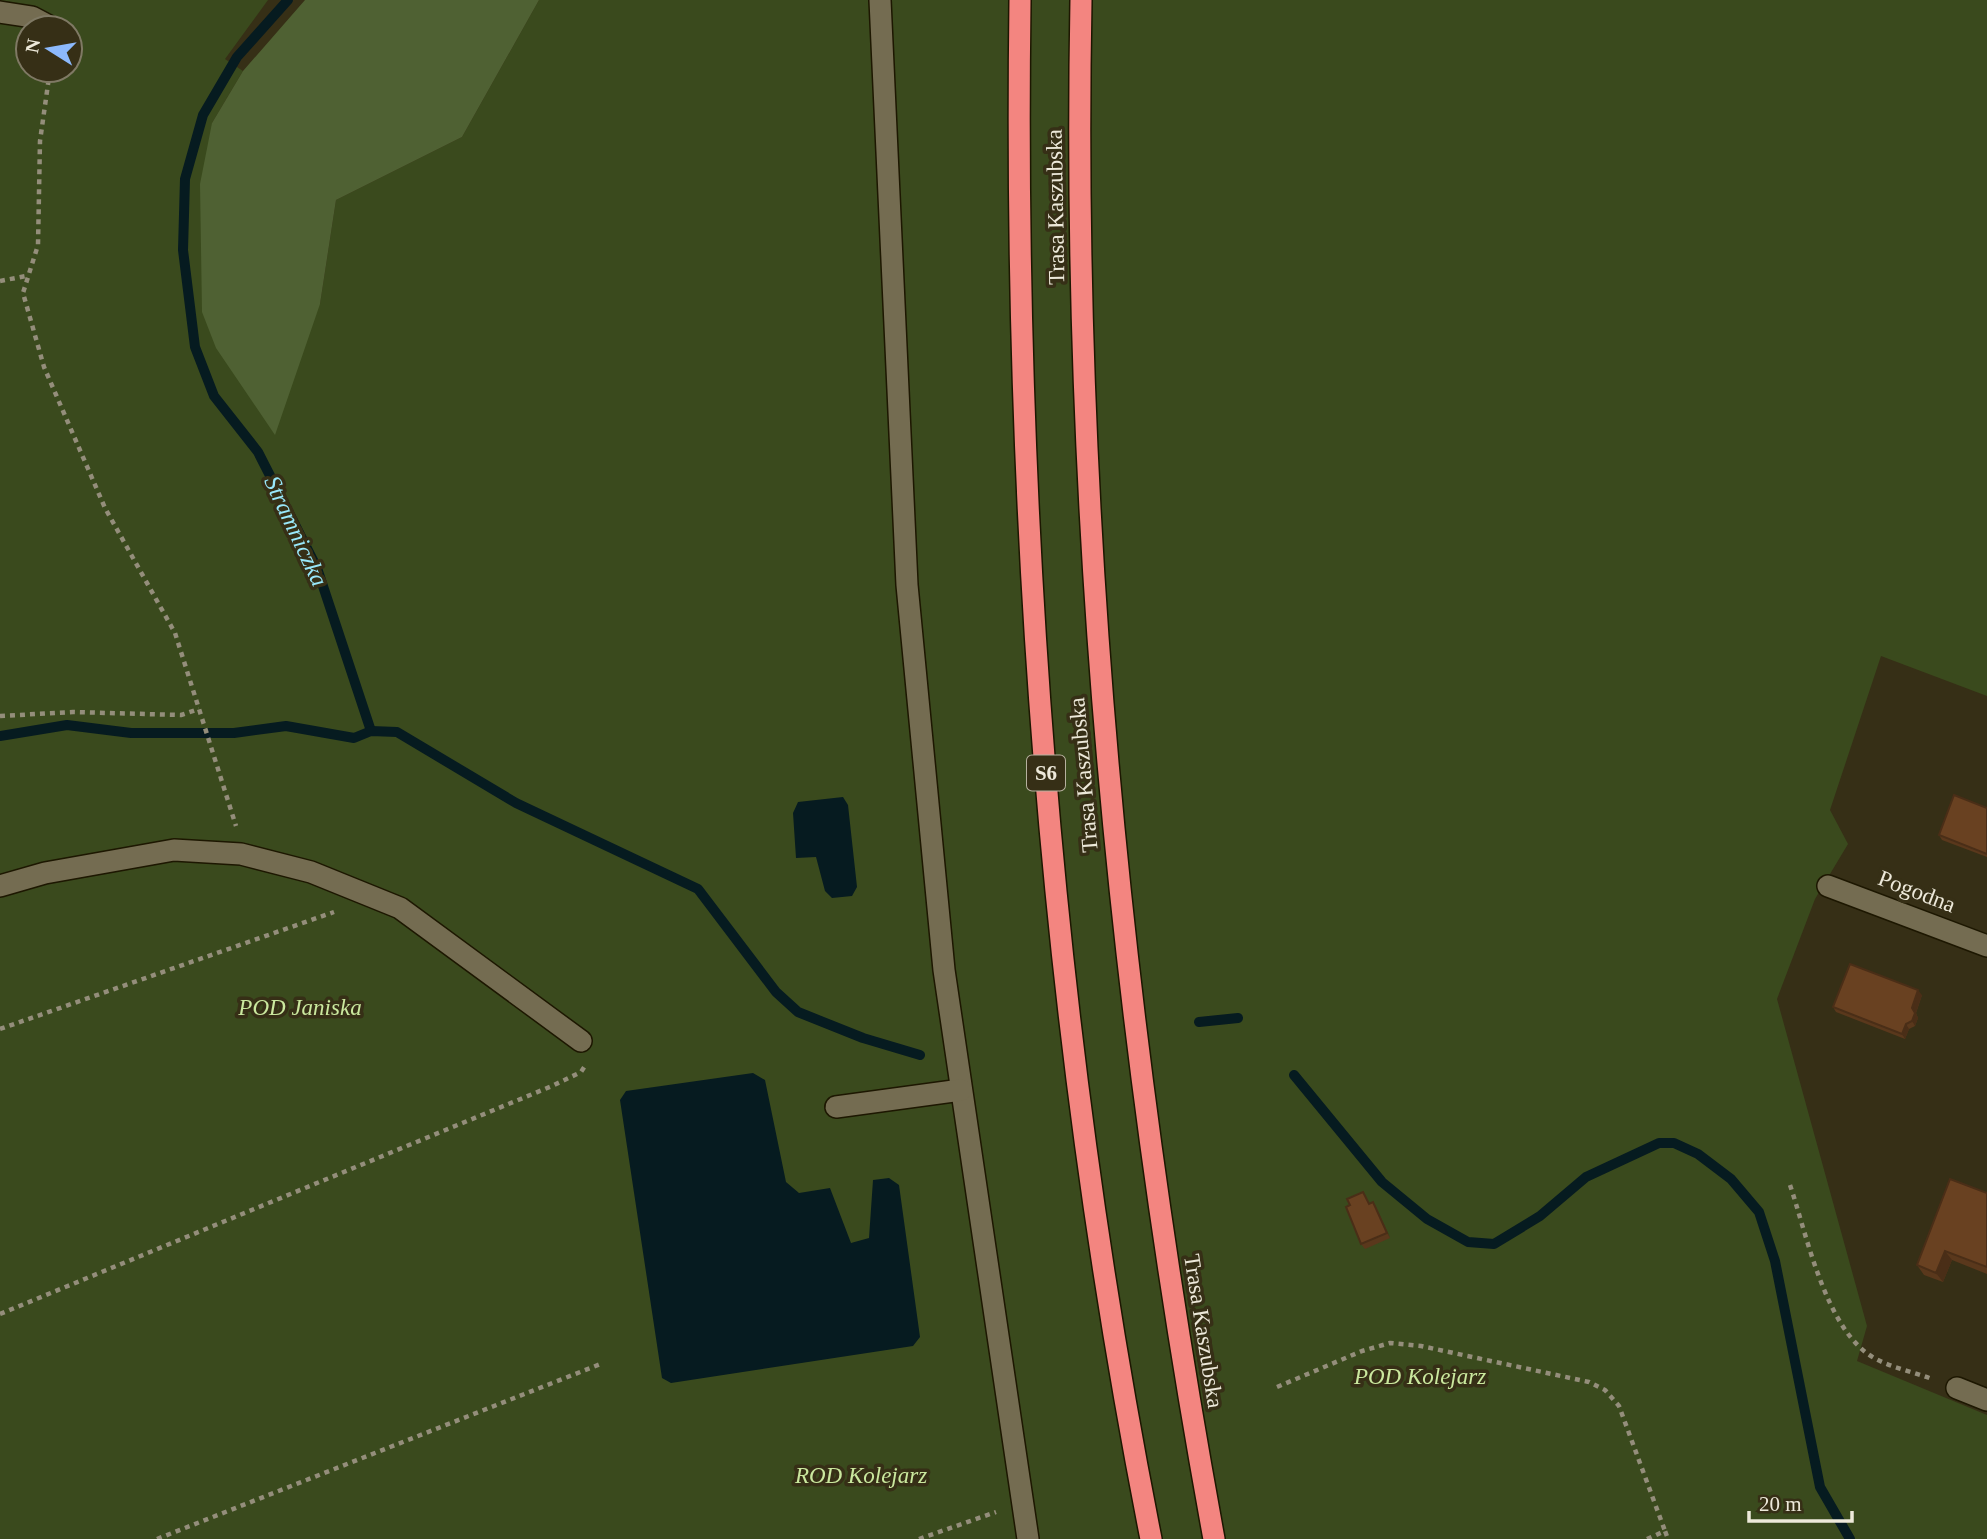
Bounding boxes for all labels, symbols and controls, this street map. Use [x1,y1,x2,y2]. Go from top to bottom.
north arrow [14,14,84,84]
text: N [21,37,44,55]
street label: Trasa Kaszubska [1042,129,1069,285]
water label: Stramniczka [259,472,333,590]
street label: Trasa Kaszubska [1064,696,1103,854]
road number: S6 [1027,756,1065,790]
street label: Pogodna [1875,865,1959,918]
park label: POD Janiska [237,995,362,1020]
street label: Trasa Kaszubska [1179,1252,1228,1410]
park label: POD Kolejarz [1353,1364,1486,1389]
park label: ROD Kolejarz [794,1463,927,1488]
scale bar [1749,1480,1852,1524]
text: 20 m [1759,1492,1802,1516]

